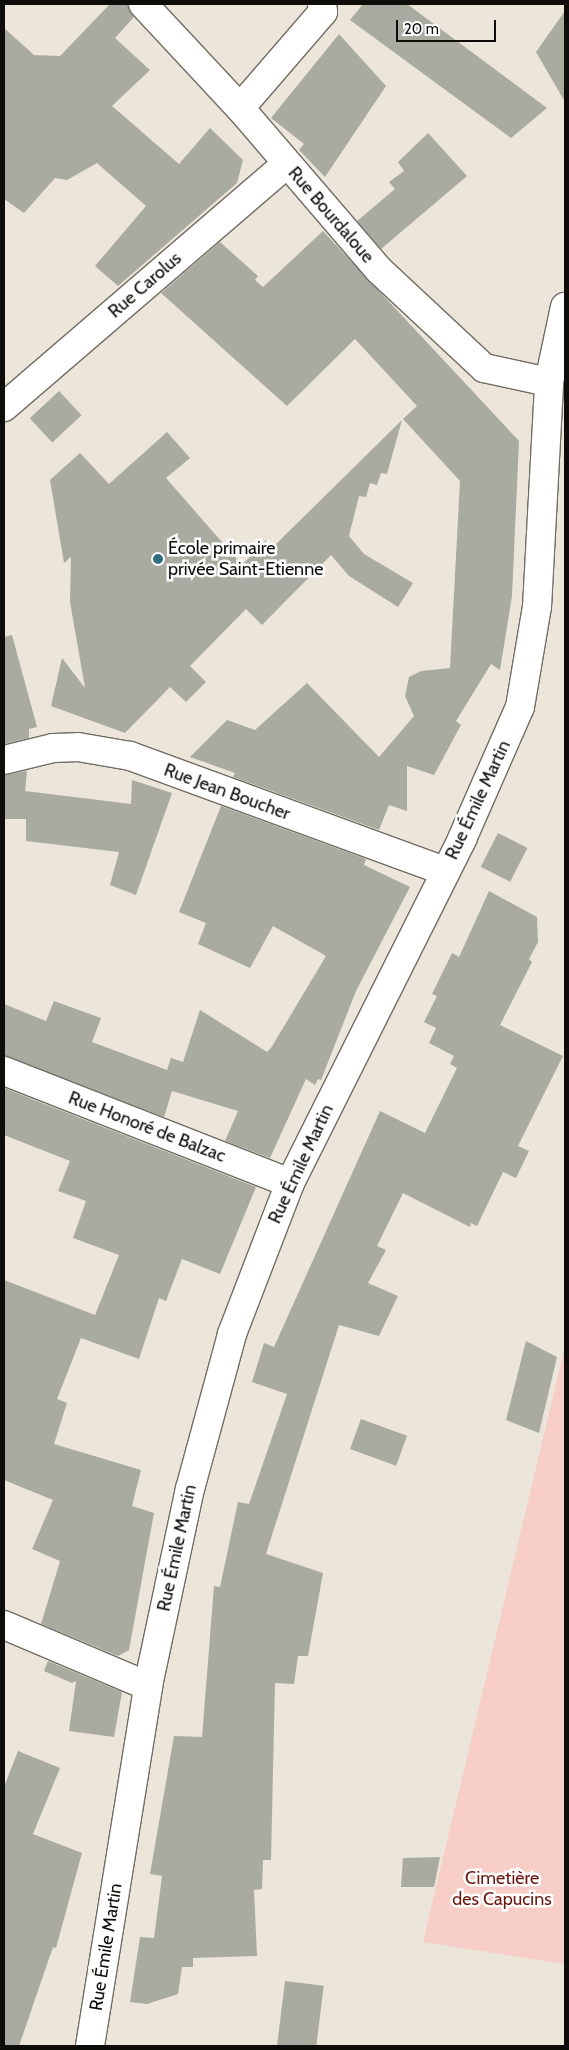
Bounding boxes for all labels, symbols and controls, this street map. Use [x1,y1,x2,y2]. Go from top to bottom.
scale bar [399,10,499,42]
text: 20 m [404,20,439,38]
street label: Rue Bourdaloue [283,163,379,267]
street label: Rue Carolus [104,247,186,323]
place label: École primaire privée Saint-Etienne [168,538,323,580]
marker: École primaire privée Saint-Etienne [152,553,164,565]
street label: Rue Émile Martin [441,737,515,863]
street label: Rue Jean Boucher [161,759,293,825]
street label: Rue Honoré de Balzac [65,1087,229,1167]
street label: Rue Émile Martin [264,1101,338,1227]
street label: Rue Émile Martin [153,1483,201,1613]
park label: Cimetière des Capucins [452,1868,552,1910]
street label: Rue Émile Martin [85,1882,127,2012]

